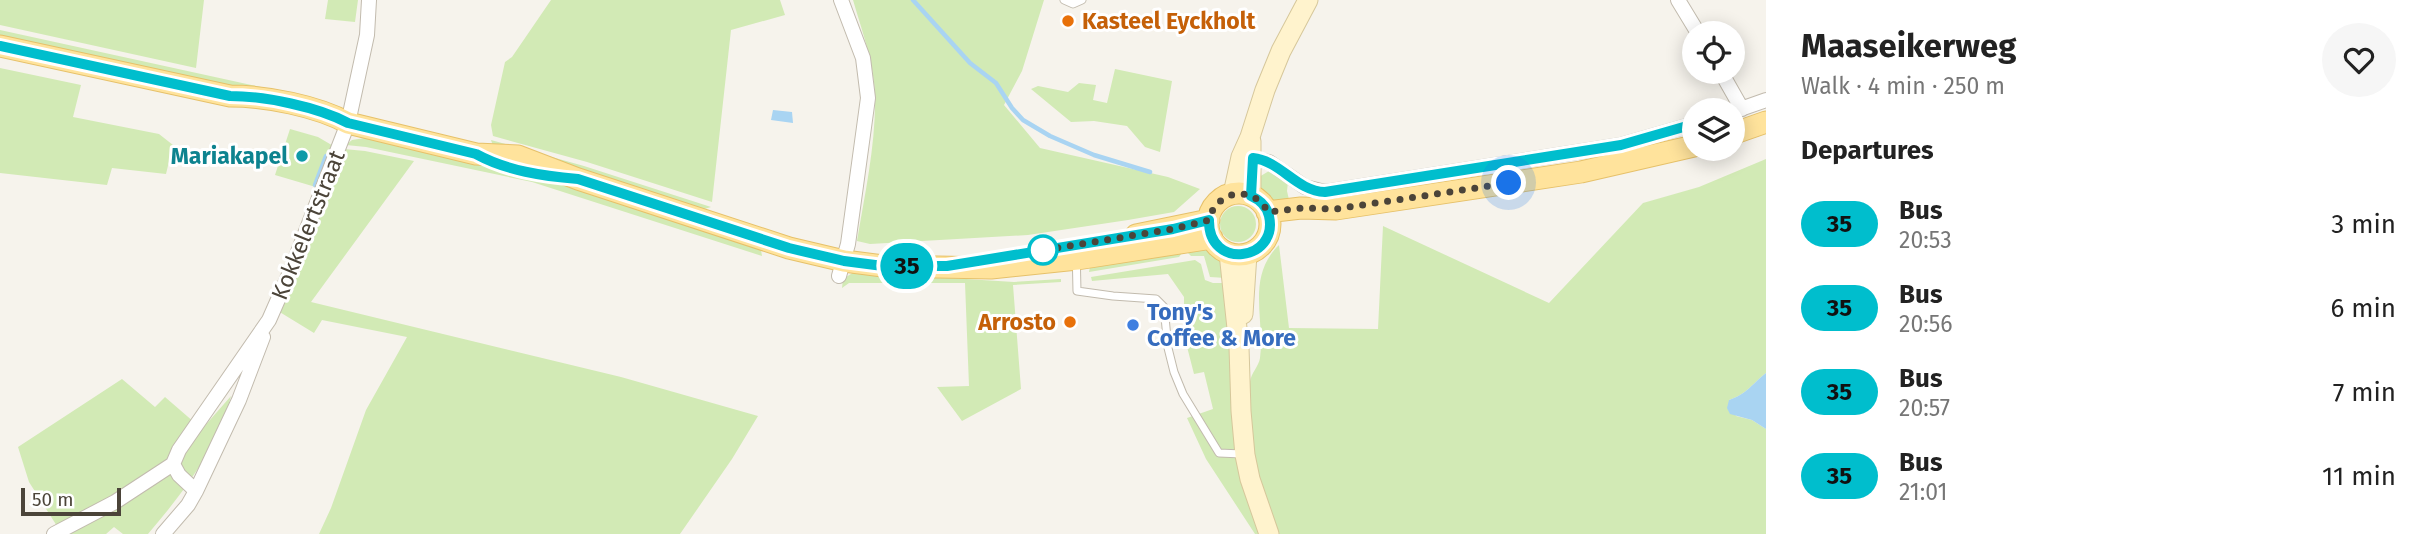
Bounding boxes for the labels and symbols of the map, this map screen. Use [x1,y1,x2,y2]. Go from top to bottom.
place label: Kasteel Eyckholt [1082,7,1257,35]
marker: Kasteel Eyckholt [1060,13,1076,29]
place label: Mariakapel [171,142,288,170]
street label: Kokkelertstraat [265,145,351,304]
marker: Mariakapel [294,148,310,164]
your location [1491,165,1526,200]
unlabelled marker [1028,235,1058,265]
line badge: 35 [876,243,939,289]
place label: Tony's Coffee & More [1147,298,1296,352]
place label: Arrosto [977,308,1056,336]
marker: Arrosto [1062,314,1078,330]
marker: Tony's Coffee & More [1125,317,1141,333]
scale bar [21,485,121,517]

